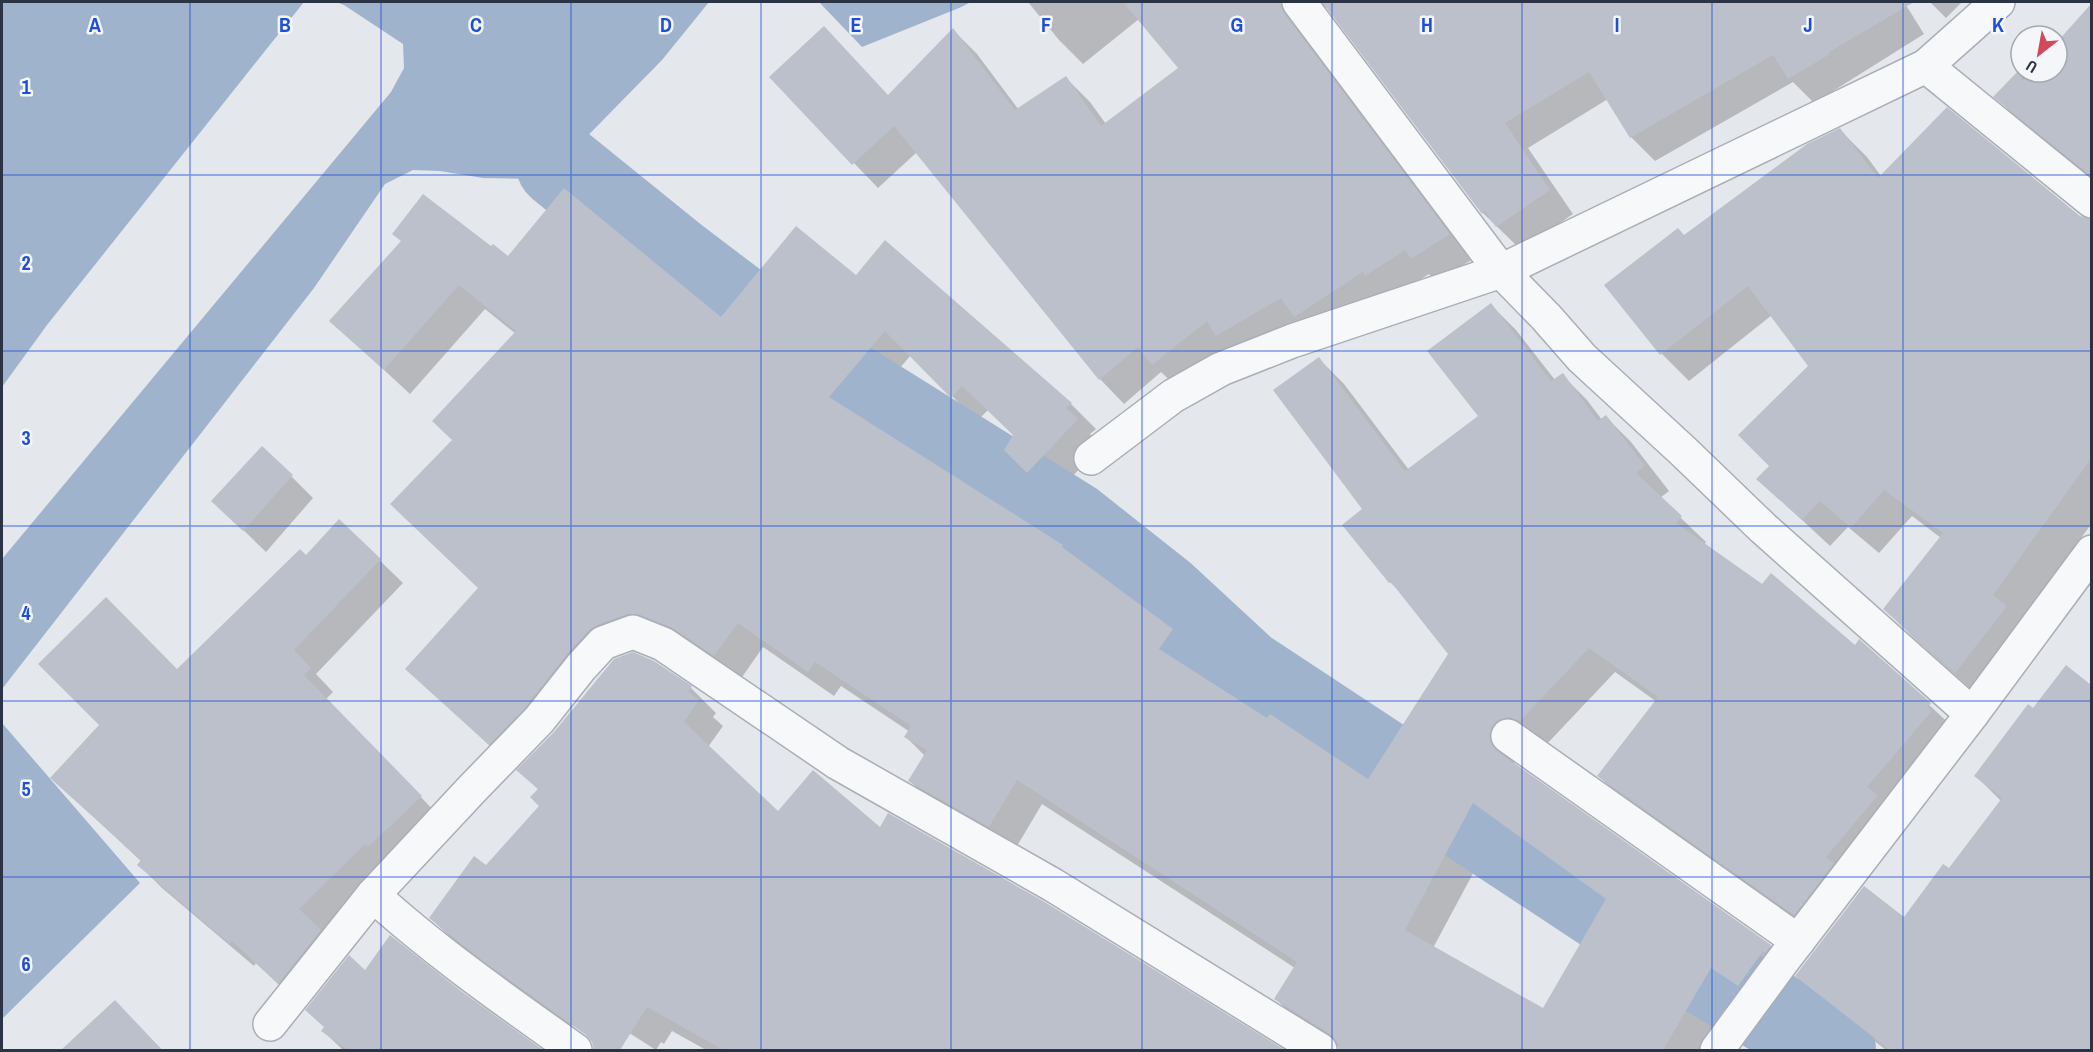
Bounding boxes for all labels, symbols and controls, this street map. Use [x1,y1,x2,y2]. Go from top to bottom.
text: A [89,11,101,38]
text: B [279,11,291,38]
text: C [470,11,482,38]
text: D [660,11,672,38]
text: E [851,11,862,38]
text: F [1041,11,1051,38]
text: G [1231,11,1243,38]
text: H [1421,11,1433,38]
text: I [1615,11,1619,38]
text: J [1803,11,1813,38]
text: K [1992,11,2004,38]
north arrow [2009,24,2069,84]
text: U [2022,55,2041,79]
text: 1 [21,73,31,100]
text: 2 [21,249,31,276]
text: 3 [21,424,31,451]
text: 4 [21,599,31,626]
text: 5 [21,775,31,802]
text: 6 [21,950,31,977]

